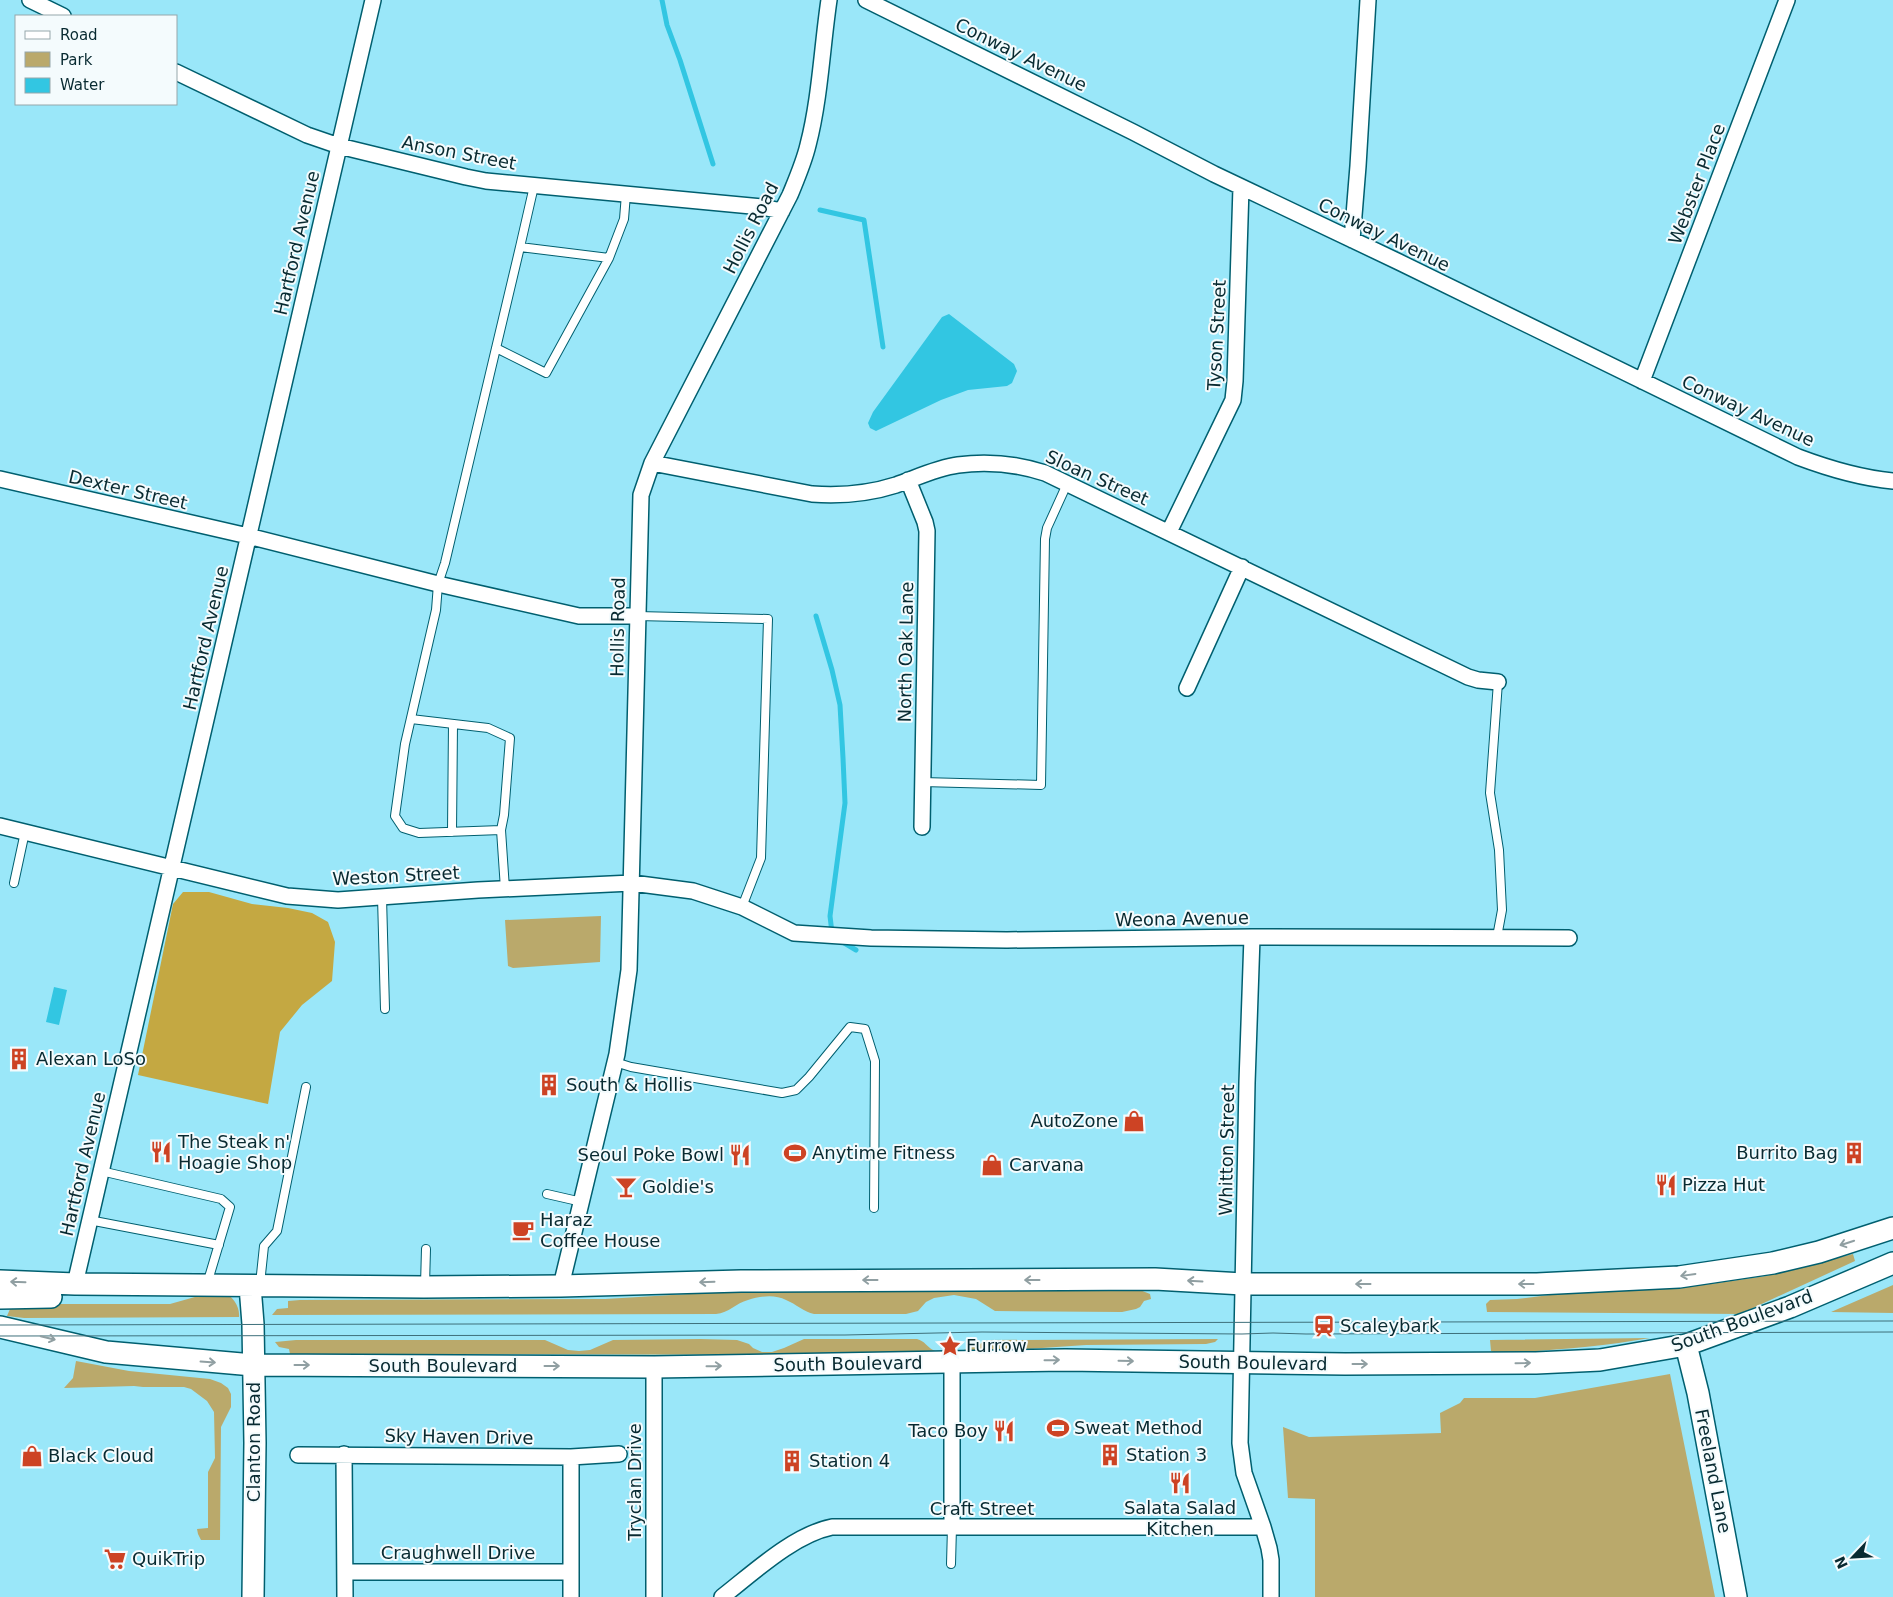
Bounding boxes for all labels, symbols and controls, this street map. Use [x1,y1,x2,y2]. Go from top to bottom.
street label: Conway Avenue [952,14,1091,96]
legend [15,15,178,105]
text: Road [60,26,98,44]
text: Park [60,51,93,69]
text: Water [60,76,105,94]
street label: Webster Place [1664,120,1729,247]
street label: Anson Street [400,131,518,174]
street label: Hartford Avenue [270,169,323,317]
street label: Hollis Road [719,179,783,277]
street label: Conway Avenue [1315,194,1454,276]
street label: Tyson Street [1203,279,1230,392]
street label: Conway Avenue [1679,371,1818,450]
street label: Sloan Street [1043,446,1152,510]
street label: Dexter Street [67,466,190,513]
street label: Hartford Avenue [179,564,232,712]
street label: Hollis Road [606,577,629,677]
street label: North Oak Lane [894,581,917,723]
street label: Weston Street [332,862,460,889]
street label: Weona Avenue [1115,907,1249,930]
building icon: Alexan LoSo [6,1046,32,1072]
place label: Alexan LoSo [36,1048,146,1069]
building icon: South & Hollis [536,1072,562,1098]
place label: South & Hollis [566,1074,693,1095]
street label: Whitton Street [1215,1084,1238,1216]
street label: Hartford Avenue [56,1090,109,1238]
shop icon: AutoZone [1121,1108,1147,1134]
place label: AutoZone [1030,1110,1118,1131]
place label: The Steak n' Hoagie Shop [177,1131,292,1173]
restaurant icon: The Steak n' Hoagie Shop [148,1139,174,1165]
sports icon: Anytime Fitness [782,1140,808,1166]
building icon: Burrito Bag [1841,1140,1867,1166]
restaurant icon: Seoul Poke Bowl [727,1142,753,1168]
place label: Anytime Fitness [812,1142,955,1163]
place label: Burrito Bag [1736,1142,1838,1163]
place label: Seoul Poke Bowl [577,1144,724,1165]
shop icon: Carvana [979,1152,1005,1178]
place label: Carvana [1009,1154,1084,1175]
restaurant icon: Pizza Hut [1653,1172,1679,1198]
bar icon: Goldie's [613,1174,639,1200]
place label: Pizza Hut [1682,1174,1765,1195]
place label: Goldie's [642,1176,714,1197]
place label: Haraz Coffee House [540,1209,660,1251]
cafe icon: Haraz Coffee House [510,1217,536,1243]
one-way arrow [1839,1239,1855,1248]
one-way arrow [1680,1271,1696,1281]
one-way arrow [862,1275,878,1285]
one-way arrow [1025,1275,1041,1285]
one-way arrow [10,1277,26,1287]
one-way arrow [1187,1277,1203,1286]
one-way arrow [700,1278,716,1287]
one-way arrow [1355,1279,1372,1289]
one-way arrow [1518,1279,1534,1289]
street label: South Boulevard [1668,1285,1815,1356]
station icon: Scaleybark [1311,1313,1337,1339]
place label: Scaleybark [1340,1315,1440,1336]
place icon: Furrow [937,1333,963,1359]
one-way arrow [39,1334,55,1343]
place label: Furrow [966,1335,1027,1356]
street label: South Boulevard [1178,1351,1328,1374]
street label: South Boulevard [773,1352,923,1375]
street label: South Boulevard [368,1355,518,1376]
one-way arrow [1043,1355,1059,1365]
one-way arrow [1118,1356,1134,1366]
one-way arrow [200,1357,216,1366]
one-way arrow [1514,1358,1530,1368]
one-way arrow [1352,1359,1368,1369]
one-way arrow [293,1360,309,1370]
one-way arrow [543,1361,559,1371]
one-way arrow [706,1361,722,1370]
street label: Clanton Road [243,1382,264,1502]
street label: Freeland Lane [1691,1407,1736,1535]
sports icon: Sweat Method [1045,1415,1071,1441]
place label: Sweat Method [1074,1417,1203,1438]
restaurant icon: Taco Boy [991,1418,1017,1444]
place label: Taco Boy [907,1420,988,1441]
street label: Tryclan Drive [624,1423,645,1542]
street label: Sky Haven Drive [384,1425,534,1448]
building icon: Station 3 [1097,1442,1123,1468]
shop icon: Black Cloud [19,1443,45,1469]
place label: Station 3 [1126,1444,1207,1465]
place label: Black Cloud [48,1445,154,1466]
building icon: Station 4 [779,1448,805,1474]
place label: Station 4 [809,1450,890,1471]
restaurant icon: Salata Salad Kitchen [1167,1470,1193,1496]
place label: Salata Salad Kitchen [1124,1497,1236,1539]
street label: Craft Street [930,1498,1034,1519]
north arrow [1828,1532,1878,1582]
street label: Craughwell Drive [381,1542,535,1563]
supermarket icon: QuikTrip [102,1546,128,1572]
place label: QuikTrip [132,1548,205,1569]
text: N [1831,1554,1851,1571]

